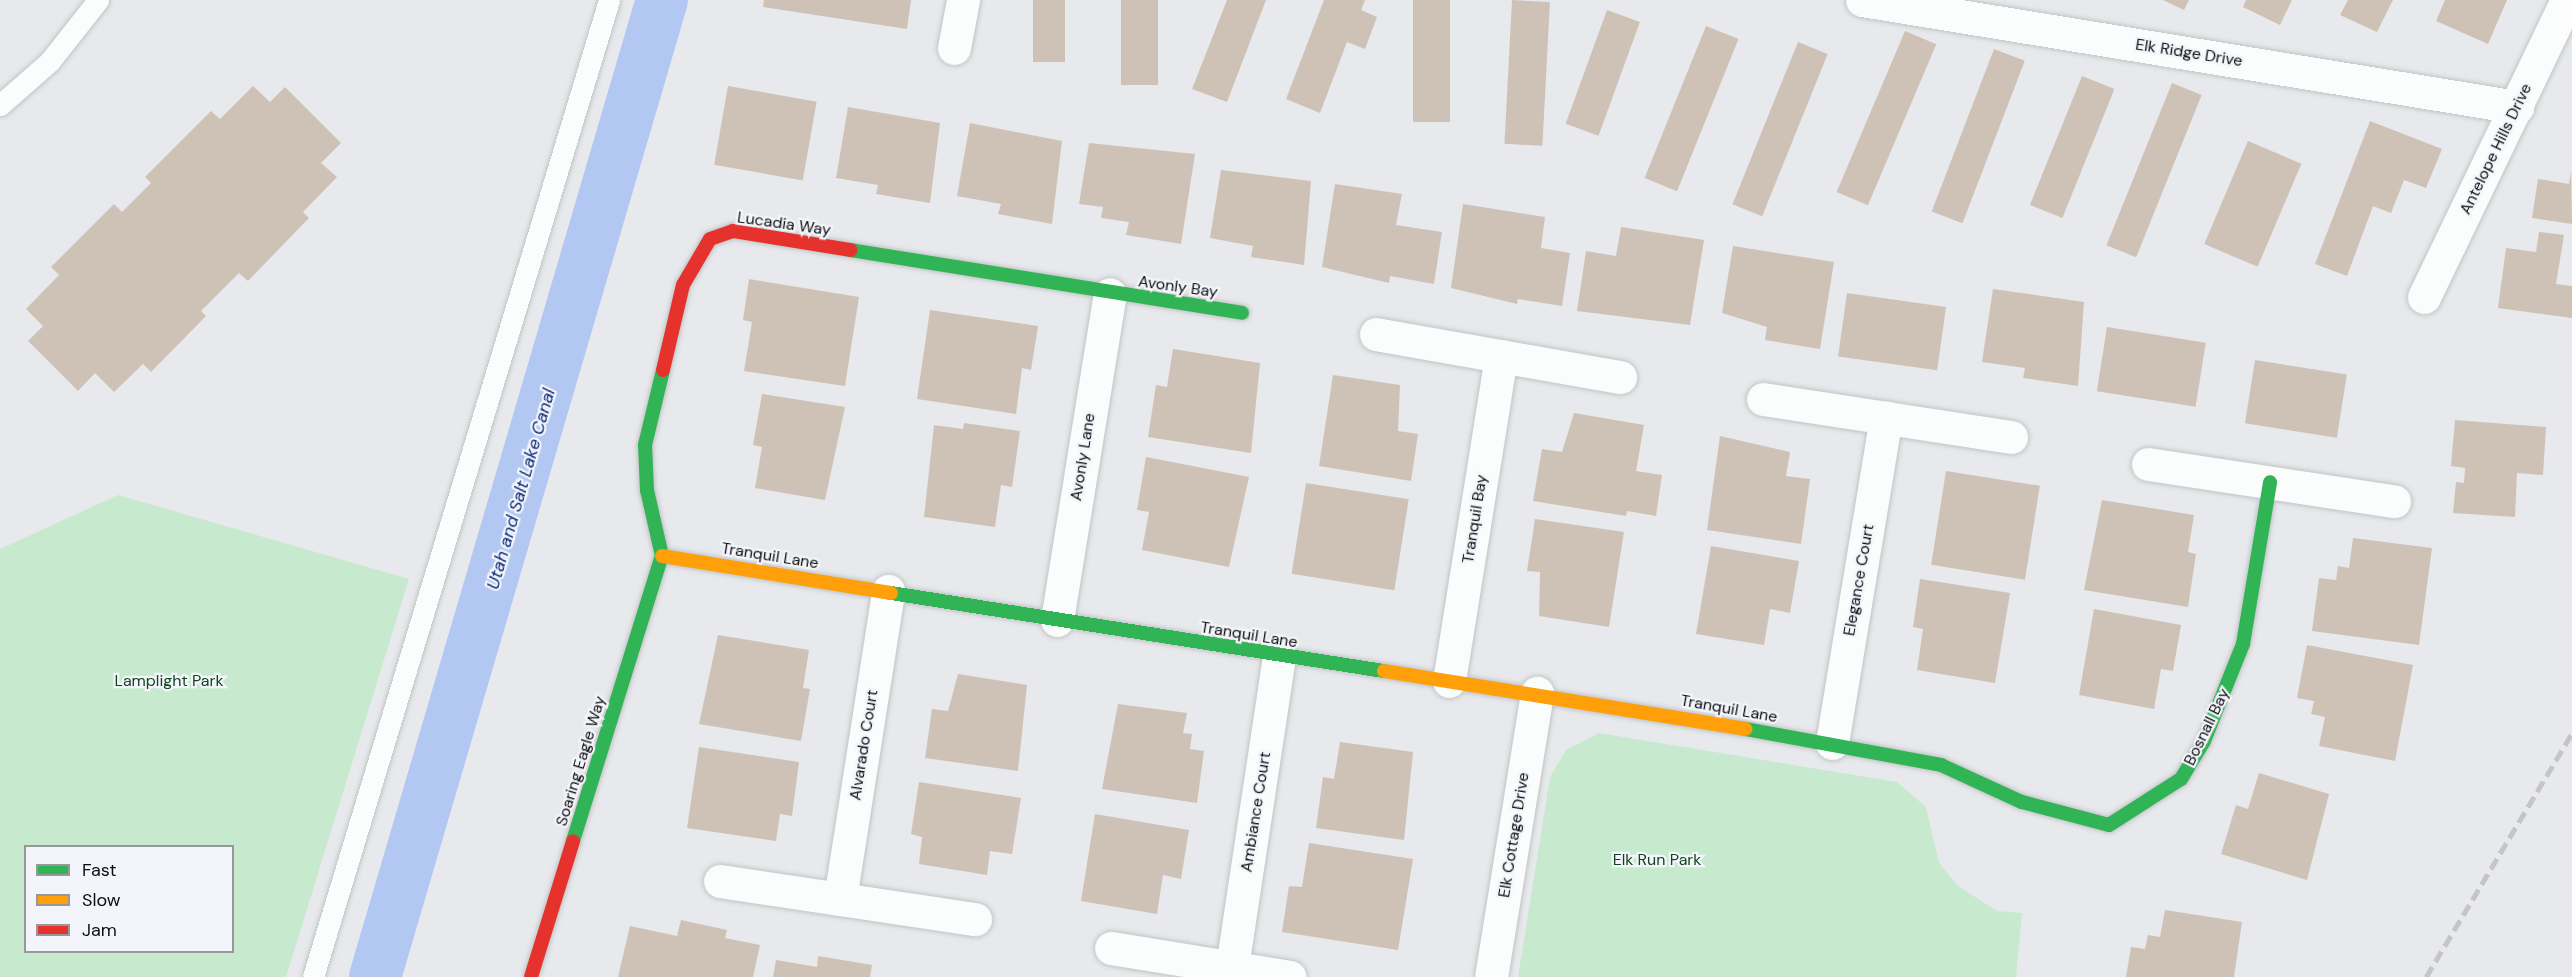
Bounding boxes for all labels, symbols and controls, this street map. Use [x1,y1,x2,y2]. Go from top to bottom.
street label: Elk Ridge Drive [2134,35,2244,71]
street label: Antelope Hills Drive [2456,80,2536,218]
street label: Lucadia Way [736,208,832,240]
street label: Avonly Bay [1137,272,1219,302]
water label: Utah and Salt Lake Canal [482,386,560,592]
street label: Avonly Lane [1067,412,1099,502]
street label: Tranquil Bay [1458,473,1492,565]
street label: Elegance Court [1840,523,1878,637]
street label: Tranquil Lane [720,539,820,573]
street label: Tranquil Lane [1199,618,1299,652]
park label: Lamplight Park [114,671,224,691]
street label: Bosnall Bay [2180,685,2234,769]
street label: Alvarado Court [846,688,882,802]
street label: Tranquil Lane [1679,691,1779,727]
street label: Soaring Eagle Way [552,694,610,828]
street label: Ambiance Court [1237,751,1275,873]
street label: Elk Cottage Drive [1495,771,1533,899]
legend [24,845,234,953]
park label: Elk Run Park [1613,850,1701,870]
text: Fast [82,858,117,882]
text: Slow [82,888,121,912]
text: Jam [82,918,117,942]

